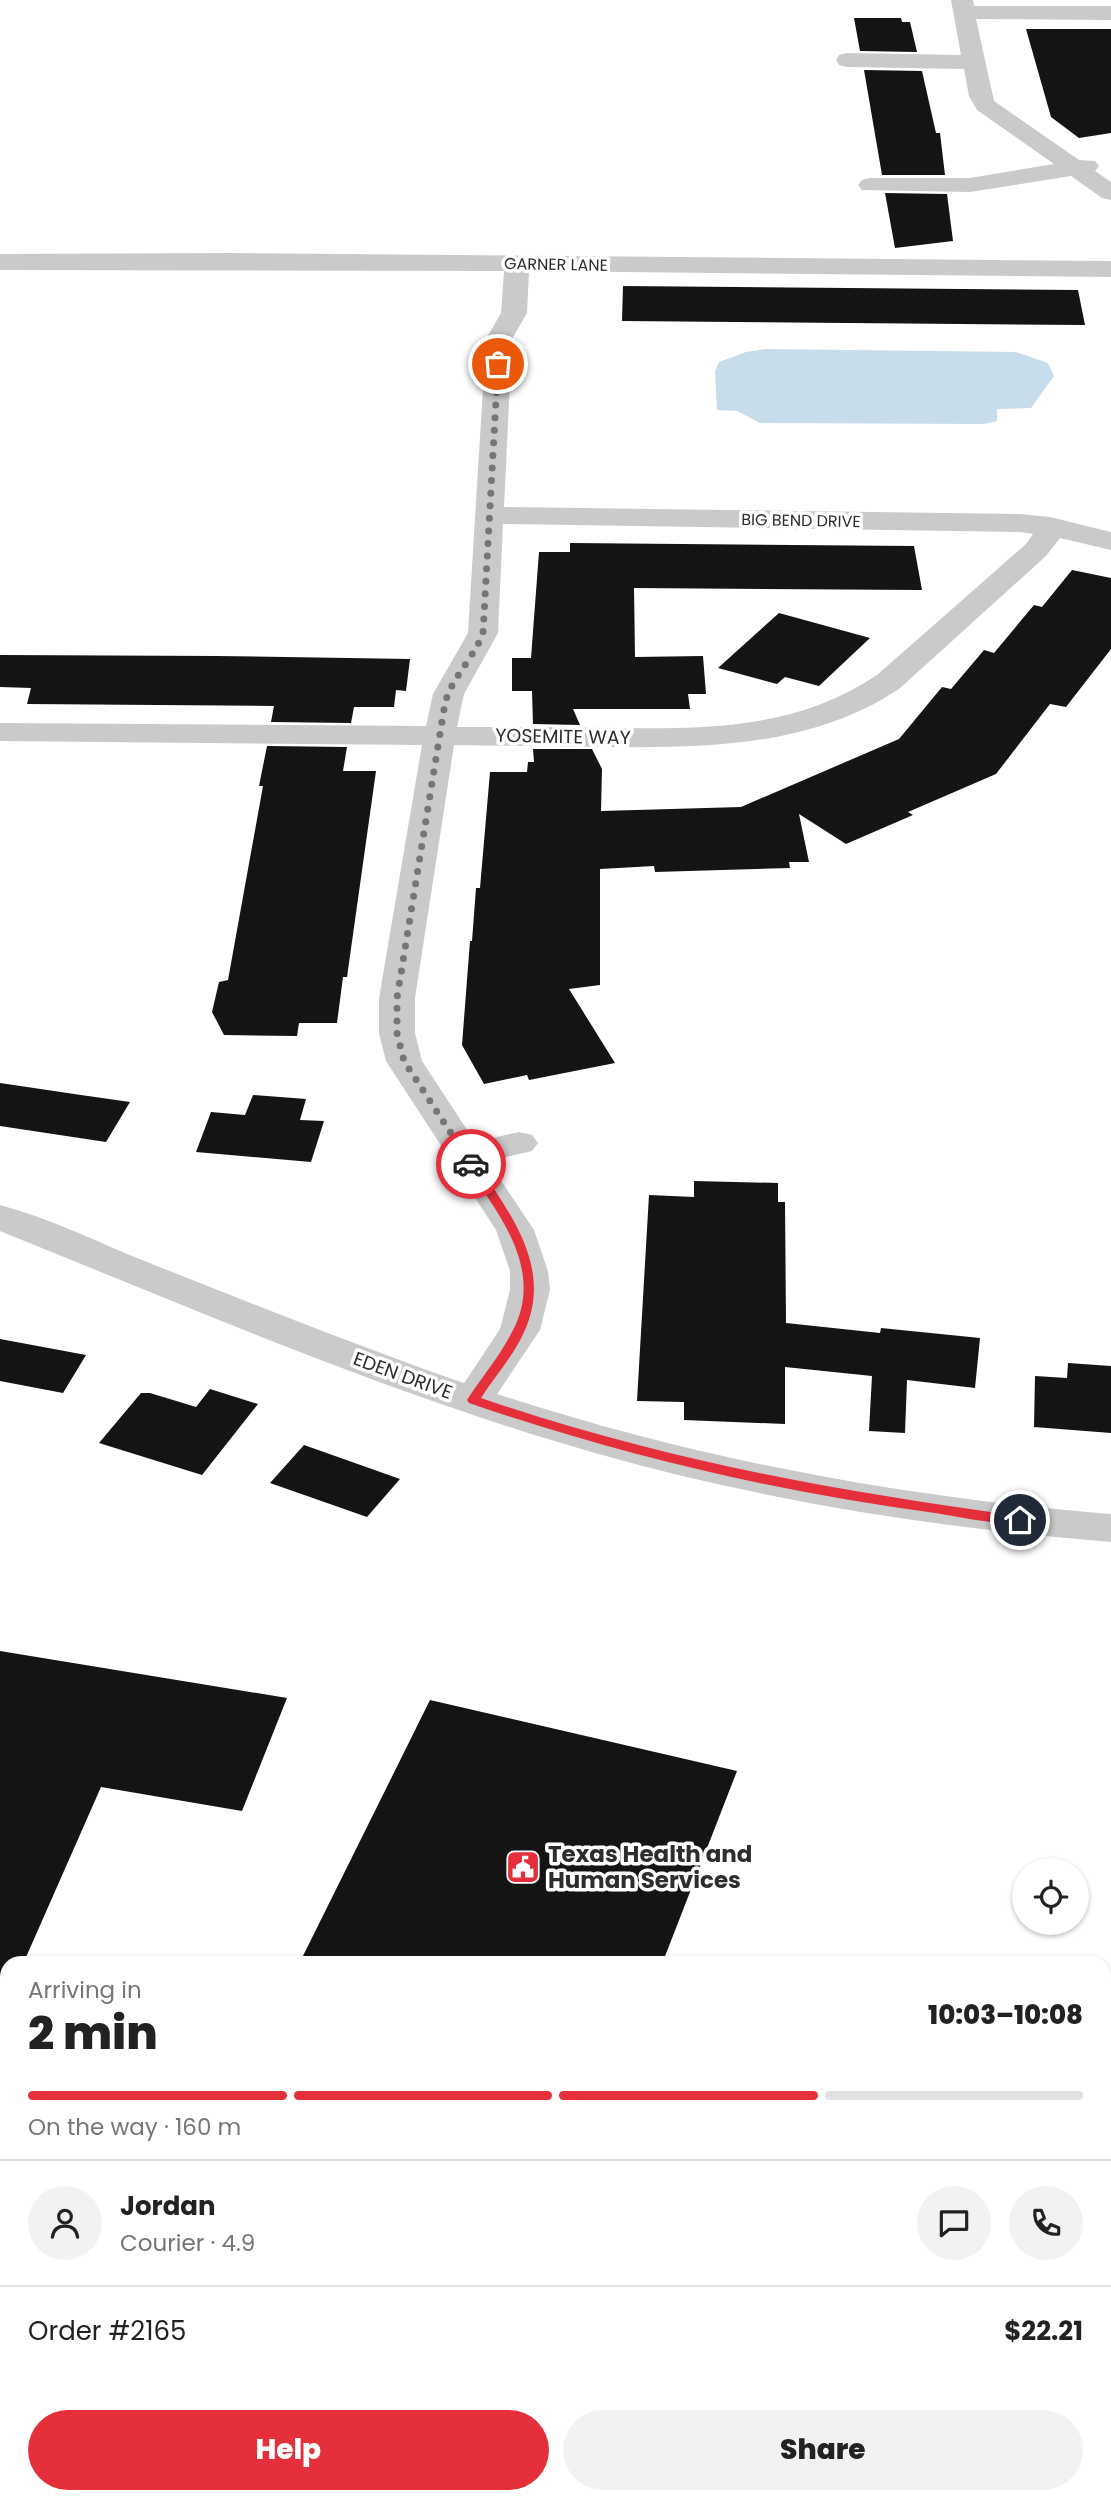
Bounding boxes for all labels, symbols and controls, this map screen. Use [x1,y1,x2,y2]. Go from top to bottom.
street label: GARNER LANE [504,252,608,277]
pin [468,334,528,394]
icon: bag [479,345,517,383]
street label: BIG BEND DRIVE [741,508,861,533]
street label: YOSEMITE WAY [495,722,631,751]
courier [436,1129,506,1199]
icon: car [452,1145,490,1183]
street label: EDEN DRIVE [350,1345,456,1406]
pin [990,1490,1050,1550]
icon: home [1001,1501,1039,1539]
place label: Texas Health and Human Services [548,1838,752,1896]
public building icon: Texas Health and Human Services [504,1848,542,1886]
map controls [1012,1858,1089,1935]
button: locate [1012,1858,1089,1935]
text: Arriving in [28,1974,142,2006]
text: 10:03–10:08 [928,1997,1083,2033]
text: 2 min [28,2001,158,2065]
text: On the way · 160 m [28,2111,241,2143]
button: person [28,2186,102,2260]
button: chat [917,2186,991,2260]
button: phone [1009,2186,1083,2260]
text: Jordan [120,2188,216,2224]
text: Courier · 4.9 [120,2227,255,2259]
text: Order #2165 [28,2313,186,2349]
text: $22.21 [1004,2313,1083,2349]
button: Help [28,2410,549,2490]
button: Share [563,2410,1083,2490]

